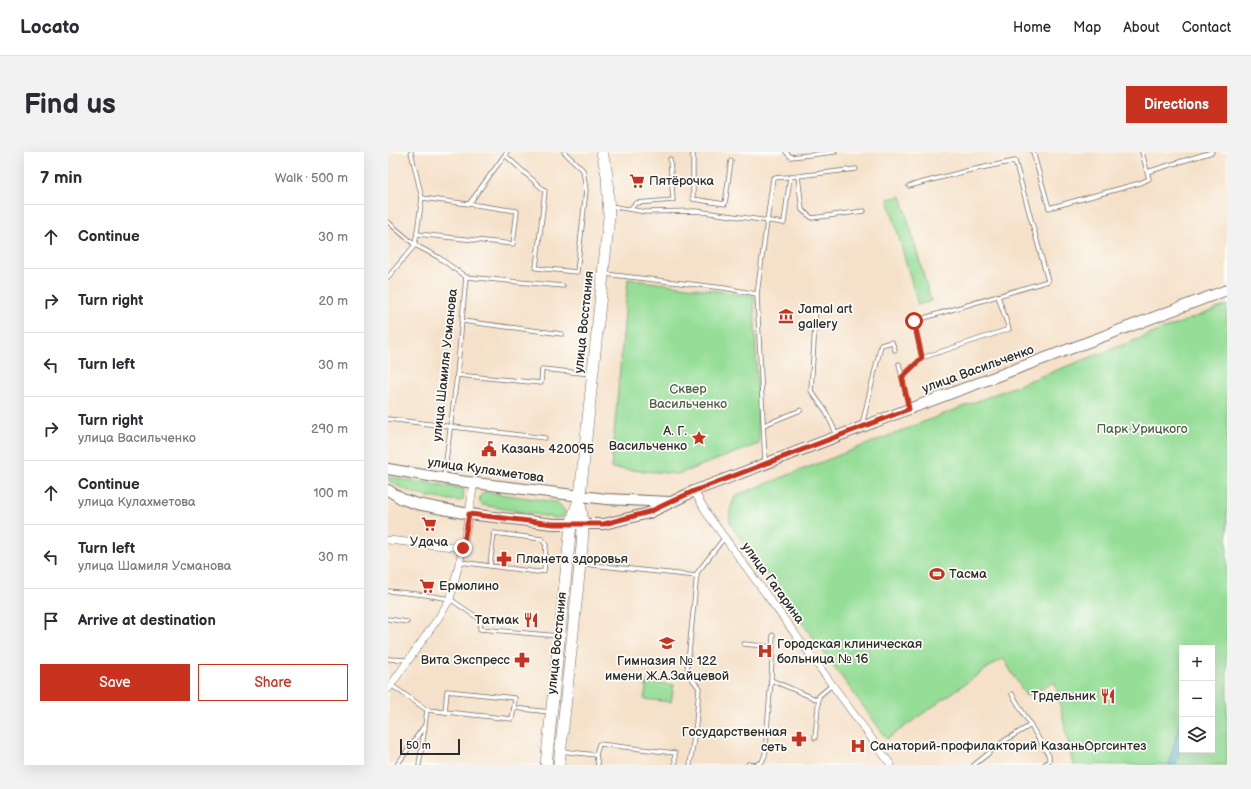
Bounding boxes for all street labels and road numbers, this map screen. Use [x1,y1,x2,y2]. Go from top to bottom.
street label: улица Восстания [571,270,597,374]
street label: улица Шамиля Усманова [429,288,461,442]
street label: улица Васильченко [920,341,1036,397]
street label: улица Кулахметова [427,454,546,486]
street label: улица Гагарина [738,539,808,627]
street label: улица Восстания [544,591,570,695]

